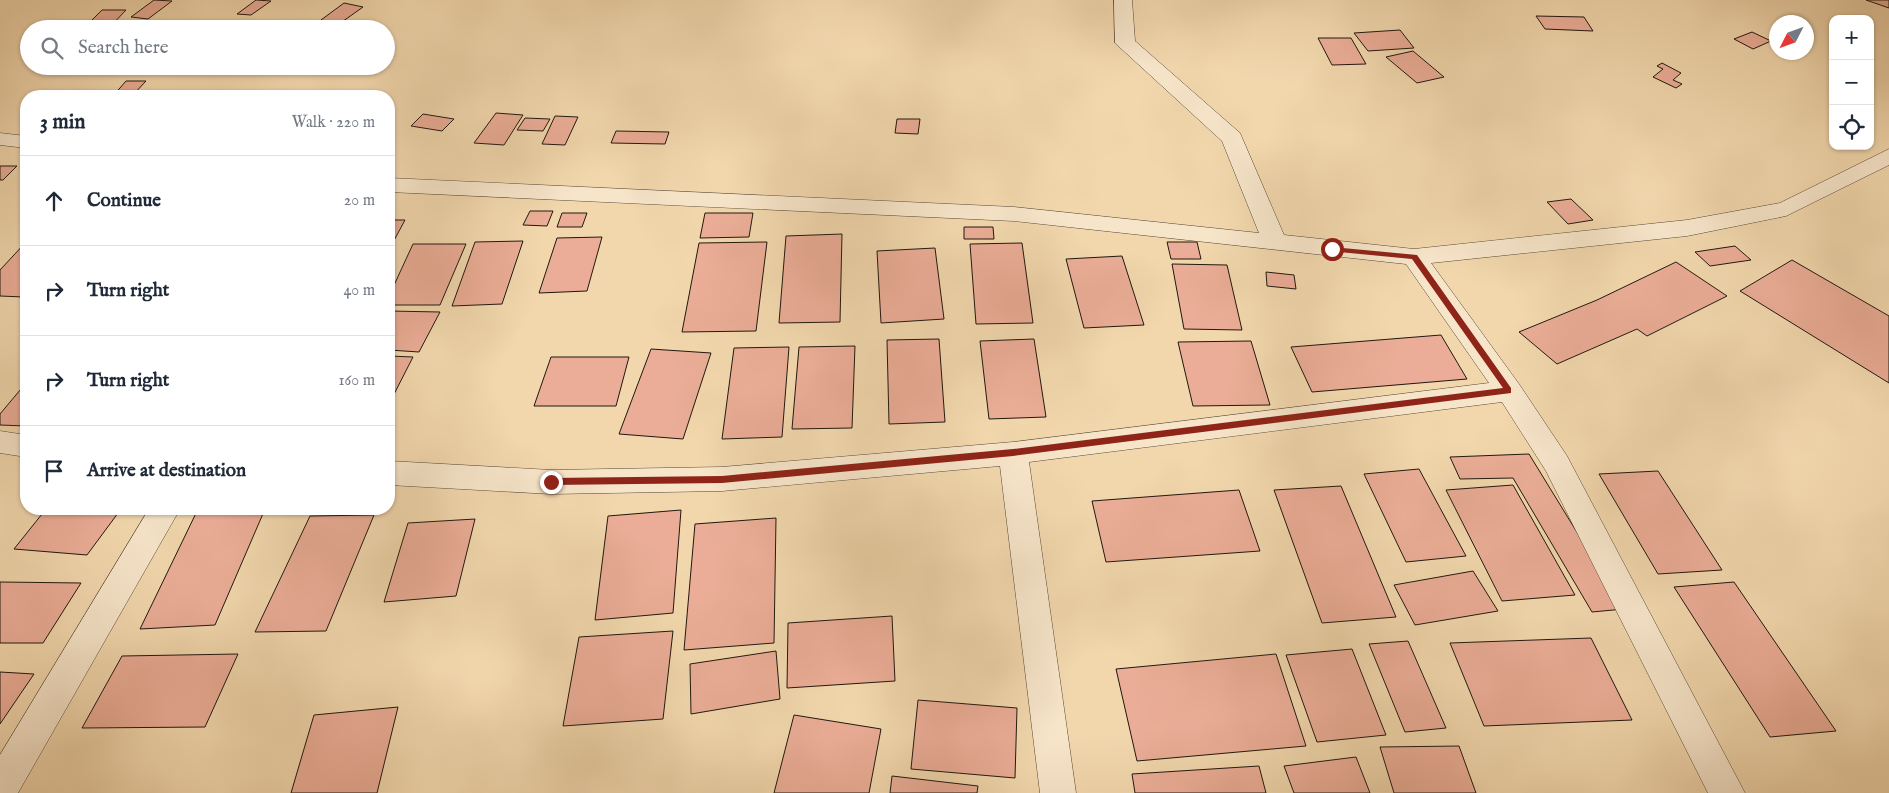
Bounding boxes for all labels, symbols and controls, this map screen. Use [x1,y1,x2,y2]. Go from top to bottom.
north arrow [1769,15,1814,60]
map controls [1829,15,1874,150]
button: + [1829,15,1874,60]
search box [20,20,395,75]
icon: search [38,34,66,62]
text: Search here [78,36,169,60]
button: − [1829,60,1874,105]
button: locate [1829,105,1874,150]
text: 3 min [40,109,85,136]
text: Walk · 220 m [292,113,375,133]
icon: ahead [40,187,68,215]
text: Continue [87,189,161,213]
text: 20 m [344,191,375,211]
route start [1321,238,1344,261]
icon: right [40,277,68,305]
text: Turn right [87,279,169,303]
text: 40 m [343,281,375,301]
icon: right [40,367,68,395]
text: Turn right [87,369,169,393]
text: 160 m [339,371,375,391]
icon: arrive [40,457,68,485]
text: Arrive at destination [87,459,246,483]
route end [540,471,563,494]

